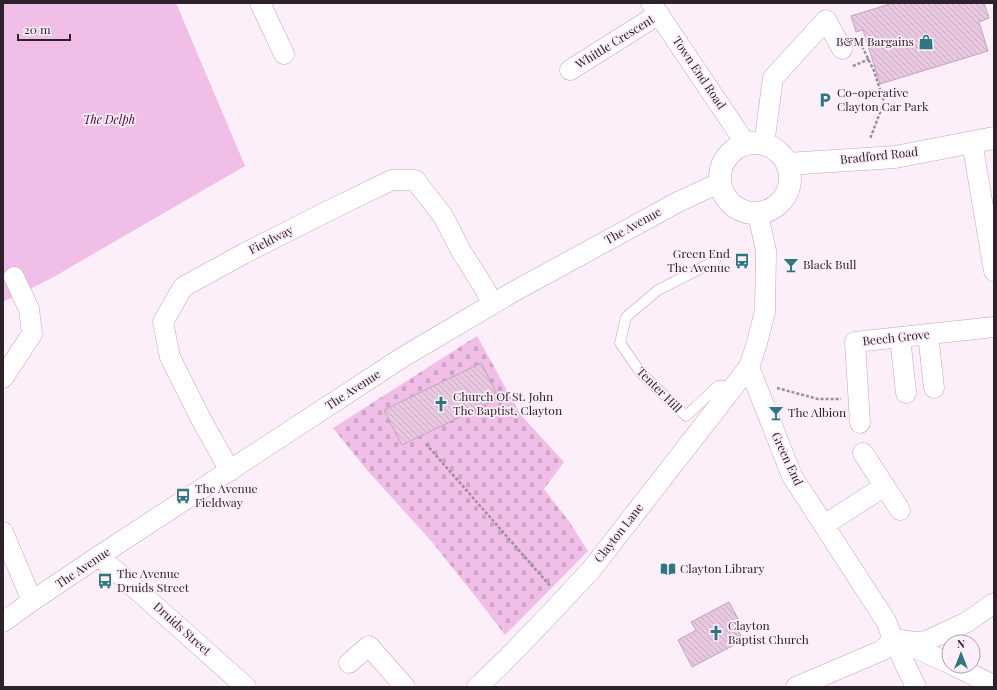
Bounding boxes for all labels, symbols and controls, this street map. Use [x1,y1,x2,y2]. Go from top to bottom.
street label: Whittle Crescent [571,10,657,72]
scale bar [18,16,70,42]
text: 20 m [24,21,51,37]
street label: Town End Road [670,33,730,112]
place label: B&M Bargains [836,33,914,49]
shop icon: B&M Bargains [917,33,935,51]
place label: Co-operative Clayton Car Park [837,84,929,114]
parking icon: Co-operative Clayton Car Park [816,91,834,109]
park label: The Delph [83,111,135,127]
street label: Bradford Road [839,143,919,167]
street label: The Avenue [601,203,664,247]
street label: Fieldway [246,221,295,257]
place label: Green End The Avenue [667,245,730,275]
bus stop icon: Green End The Avenue [733,252,751,270]
bar icon: Black Bull [782,256,800,274]
place label: Black Bull [803,256,857,272]
street label: Beech Grove [862,326,930,348]
street label: Tenter Hill [634,363,686,416]
street label: The Avenue [322,365,383,413]
place label: Church Of St. John The Baptist, Clayton [453,388,562,418]
church icon: Church Of St. John The Baptist, Clayton [432,395,450,413]
bar icon: The Albion [767,404,785,422]
place label: The Albion [788,404,846,420]
street label: Green End [769,429,807,488]
place label: The Avenue Fieldway [195,480,258,510]
bus stop icon: The Avenue Fieldway [174,487,192,505]
street label: Clayton Lane [590,500,646,565]
street label: The Avenue [52,543,113,591]
library icon: Clayton Library [659,560,677,578]
place label: Clayton Library [680,560,765,576]
place label: The Avenue Druids Street [117,565,190,595]
bus stop icon: The Avenue Druids Street [96,572,114,590]
street label: Druids Street [151,598,215,659]
place label: Clayton Baptist Church [728,617,809,647]
church icon: Clayton Baptist Church [707,624,725,642]
north arrow [941,634,981,674]
text: N [957,636,965,651]

